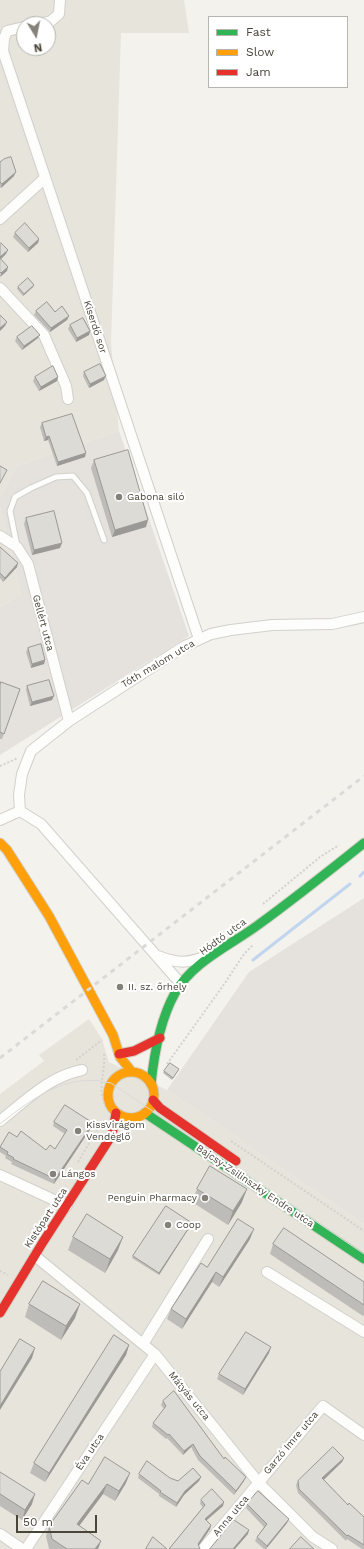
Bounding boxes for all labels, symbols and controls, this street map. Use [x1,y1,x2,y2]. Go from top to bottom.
north arrow [16,16,56,56]
legend [208,16,348,88]
text: Fast [246,25,271,39]
text: N [33,40,43,54]
text: Slow [246,45,274,59]
text: Jam [246,65,271,79]
street label: Kiserdő sor [81,299,109,355]
place label: Gabona siló [127,491,184,503]
marker: Gabona siló [114,492,124,502]
street label: Gellért utca [30,593,56,653]
street label: Tóth malom utca [119,637,197,691]
street label: Hódtó utca [197,916,249,958]
place label: II. sz. őrhely [128,981,187,993]
marker: II. sz. őrhely [115,982,125,992]
place label: KissVirágom Vendéglő [86,1119,145,1142]
marker: KissVirágom Vendéglő [73,1126,83,1136]
street label: Bajcsy-Zsilinszky Endre utca [194,1142,316,1230]
place label: Lángos [61,1168,95,1180]
marker: Lángos [48,1169,58,1179]
street label: Kistópart utca [22,1186,70,1250]
place label: Penguin Pharmacy [107,1192,197,1204]
marker: Penguin Pharmacy [200,1193,210,1203]
place label: Coop [176,1219,201,1231]
marker: Coop [163,1220,173,1230]
street label: Mátyás utca [166,1369,212,1423]
street label: Garzó Imre utca [261,1409,321,1477]
street label: Éva utca [73,1431,107,1473]
street label: Anna utca [210,1493,252,1539]
scale bar [18,1507,99,1533]
text: 50 m [23,1515,53,1529]

